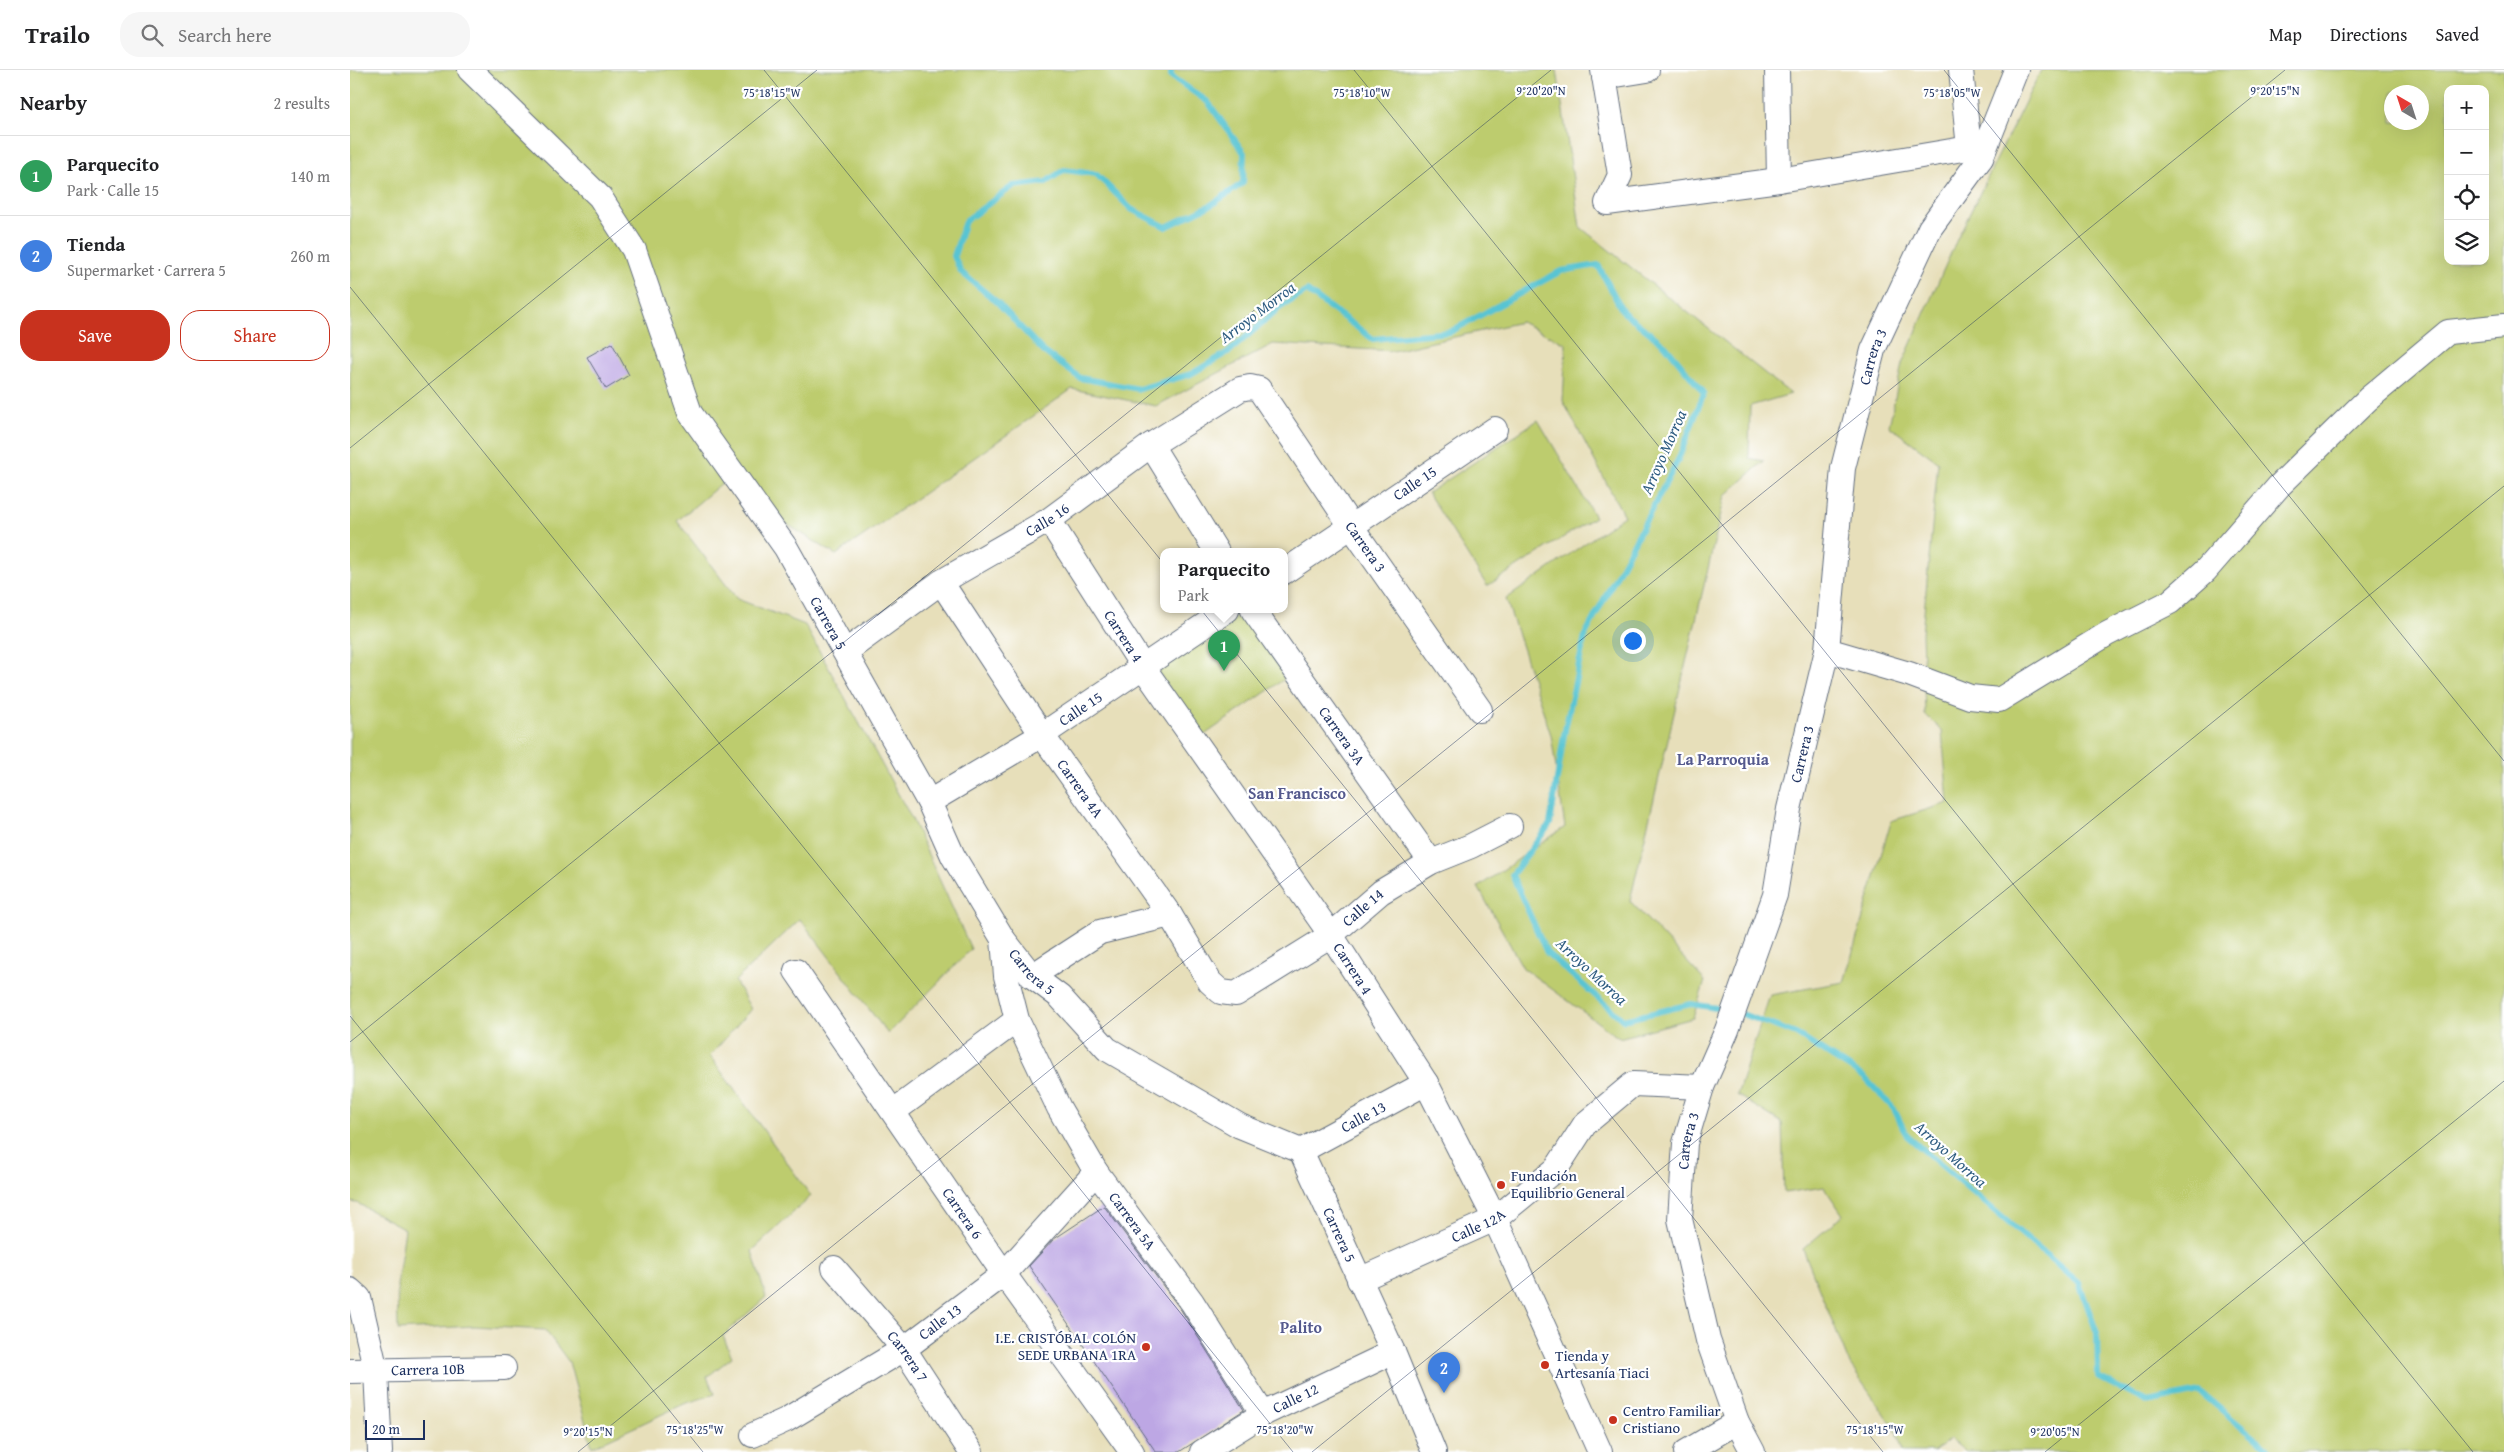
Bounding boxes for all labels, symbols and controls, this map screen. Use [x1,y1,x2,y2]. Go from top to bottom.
search box [120,12,470,57]
text: Trailo [25,17,90,52]
icon: search [138,21,166,49]
text: Search here [178,21,272,49]
text: Map [2269,21,2302,48]
text: Directions [2330,21,2407,48]
text: Saved [2435,21,2479,48]
text: 9°20'20"N [1516,82,1566,99]
text: 9°20'15"N [2250,82,2300,99]
text: 75°18'15"W [743,84,802,101]
text: 75°18'10"W [1333,84,1392,101]
text: 75°18'05"W [1923,84,1982,101]
north arrow [2384,85,2429,130]
map controls [2444,85,2489,265]
button: + [2444,85,2489,130]
text: Nearby [20,87,87,118]
text: 2 results [273,91,330,115]
button: − [2444,130,2489,175]
text: Parquecito [67,150,159,178]
text: 1 [32,164,40,188]
text: 140 m [290,164,330,188]
button: locate [2444,175,2489,220]
text: Park · Calle 15 [67,178,159,202]
button: layers [2444,220,2489,265]
text: Tienda [67,230,125,258]
text: 2 [32,244,40,268]
text: 260 m [290,244,330,268]
text: Supermarket · Carrera 5 [67,258,226,282]
water label: Arroyo Morroa [1213,275,1301,349]
button: Save [20,310,170,361]
button: Share [180,310,330,361]
street label: Carrera 3 [1854,325,1892,387]
water label: Arroyo Morroa [1633,405,1693,499]
street label: Calle 15 [1389,461,1440,505]
street label: Calle 16 [1021,498,1073,541]
street label: Carrera 3 [1341,517,1391,576]
popup [1160,548,1288,613]
text: Parquecito [1178,555,1270,583]
text: Park [1178,583,1209,607]
street label: Carrera 5 [805,592,852,653]
street label: Carrera 4 [1099,606,1148,666]
your location [1620,628,1646,654]
pin: 1 [1208,630,1240,671]
street label: Calle 15 [1054,686,1106,731]
street label: Carrera 3A [1314,702,1370,769]
street label: Carrera 3 [1785,723,1819,785]
district label: La Parroquia [1677,747,1770,771]
street label: Carrera 4A [1052,755,1109,822]
district label: San Francisco [1248,781,1346,805]
street label: Calle 14 [1337,883,1388,931]
water label: Arroyo Morroa [1550,931,1634,1011]
street label: Carrera 4 [1329,938,1378,999]
street label: Carrera 5 [1004,944,1059,1000]
street label: Calle 13 [1337,1096,1389,1137]
street label: Carrera 3 [1672,1109,1704,1170]
water label: Arroyo Morroa [1909,1114,1993,1193]
place label: Fundación Equilibrio General [1511,1165,1625,1203]
marker: Fundación Equilibrio General [1495,1179,1507,1191]
street label: Carrera 6 [938,1183,988,1243]
street label: Carrera 5A [1104,1188,1161,1254]
street label: Carrera 5 [1318,1204,1361,1265]
street label: Calle 12A [1448,1204,1510,1247]
street label: Calle 13 [914,1299,965,1345]
district label: Palito [1280,1315,1322,1339]
street label: Carrera 7 [883,1326,933,1385]
place label: I.E. CRISTÓBAL COLÓN SEDE URBANA 1RA [995,1327,1136,1365]
marker: I.E. CRISTÓBAL COLÓN SEDE URBANA 1RA [1140,1341,1152,1353]
place label: Tienda y Artesanía Tiaci [1555,1345,1649,1383]
pin: 2 [1428,1352,1460,1393]
street label: Carrera 10B [391,1358,465,1380]
marker: Tienda y Artesanía Tiaci [1539,1359,1551,1371]
street label: Calle 12 [1269,1378,1322,1418]
place label: Centro Familiar Cristiano [1623,1400,1721,1438]
marker: Centro Familiar Cristiano [1607,1414,1619,1426]
scale bar [365,1417,425,1440]
text: 20 m [372,1419,400,1439]
text: 75°18'25"W [666,1421,725,1438]
text: 75°18'20"W [1256,1421,1315,1438]
text: 75°18'15"W [1846,1421,1905,1438]
text: 9°20'15"N [563,1423,613,1440]
text: 9°20'05"N [2030,1423,2080,1440]

